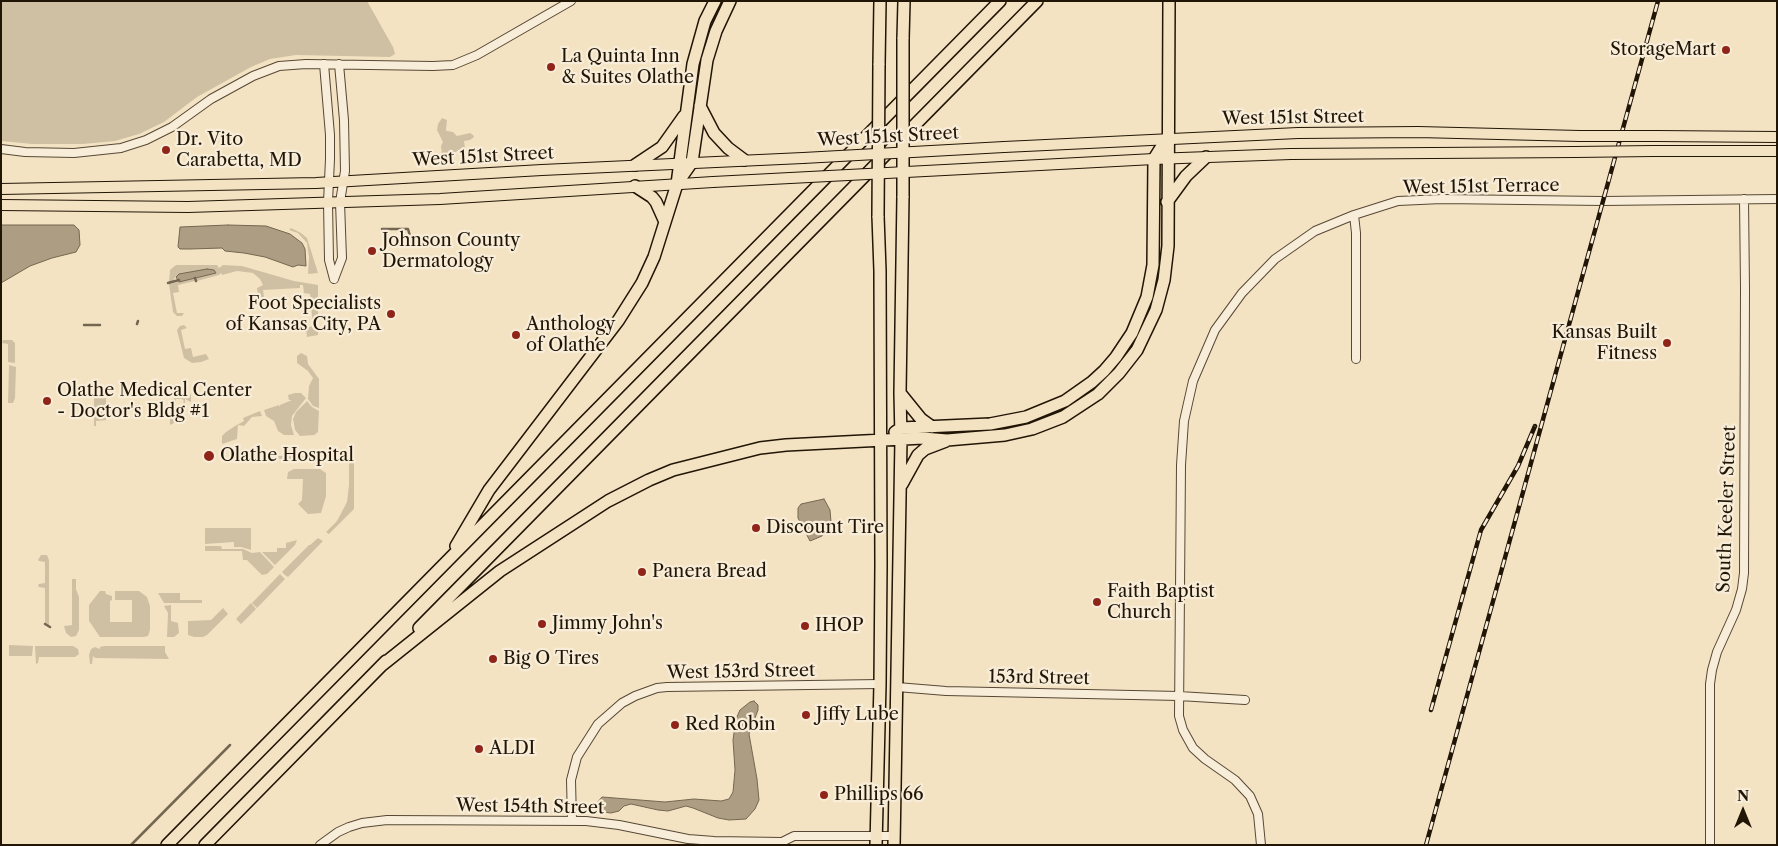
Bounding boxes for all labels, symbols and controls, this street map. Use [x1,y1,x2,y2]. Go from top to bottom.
place label: StorageMart [1610,39,1716,61]
marker: StorageMart [1720,44,1732,56]
place label: La Quinta Inn & Suites Olathe [561,46,694,88]
marker: La Quinta Inn & Suites Olathe [545,61,557,73]
street label: West 151st Street [1222,106,1364,130]
street label: West 151st Street [817,122,959,152]
place label: Dr. Vito Carabetta, MD [176,129,302,172]
street label: West 151st Street [412,142,554,172]
marker: Dr. Vito Carabetta, MD [160,144,172,156]
street label: West 151st Terrace [1402,175,1560,199]
place label: Johnson County Dermatology [382,230,520,272]
marker: Johnson County Dermatology [366,245,378,257]
place label: Foot Specialists of Kansas City, PA [226,293,381,336]
marker: Foot Specialists of Kansas City, PA [385,308,397,320]
place label: Anthology of Olathe [526,314,615,356]
place label: Kansas Built Fitness [1551,322,1657,364]
marker: Anthology of Olathe [510,329,522,341]
marker: Kansas Built Fitness [1661,337,1673,349]
place label: Olathe Medical Center - Doctor's Bldg #1 [57,380,252,422]
marker: Olathe Medical Center - Doctor's Bldg #1 [41,395,53,407]
street label: South Keeler Street [1713,425,1741,593]
place label: Olathe Hospital [220,445,354,467]
marker: Olathe Hospital [202,449,216,463]
place label: Discount Tire [766,517,884,539]
marker: Discount Tire [750,522,762,534]
place label: Panera Bread [652,561,767,583]
marker: Panera Bread [636,566,648,578]
place label: Faith Baptist Church [1107,581,1215,624]
marker: Faith Baptist Church [1091,596,1103,608]
place label: Jimmy John's [552,613,663,635]
place label: IHOP [815,615,864,637]
marker: Jimmy John's [536,618,548,630]
marker: IHOP [799,620,811,632]
place label: Big O Tires [503,648,599,670]
marker: Big O Tires [487,653,499,665]
street label: West 153rd Street [667,660,815,684]
street label: 153rd Street [988,666,1090,690]
place label: Jiffy Lube [816,704,899,726]
marker: Jiffy Lube [800,709,812,721]
place label: Red Robin [685,714,776,736]
marker: Red Robin [669,719,681,731]
place label: ALDI [489,738,535,760]
marker: ALDI [473,743,485,755]
place label: Phillips 66 [834,784,924,806]
north arrow [1718,786,1768,836]
text: N [1737,787,1749,805]
marker: Phillips 66 [818,789,830,801]
street label: West 154th Street [456,795,604,819]

